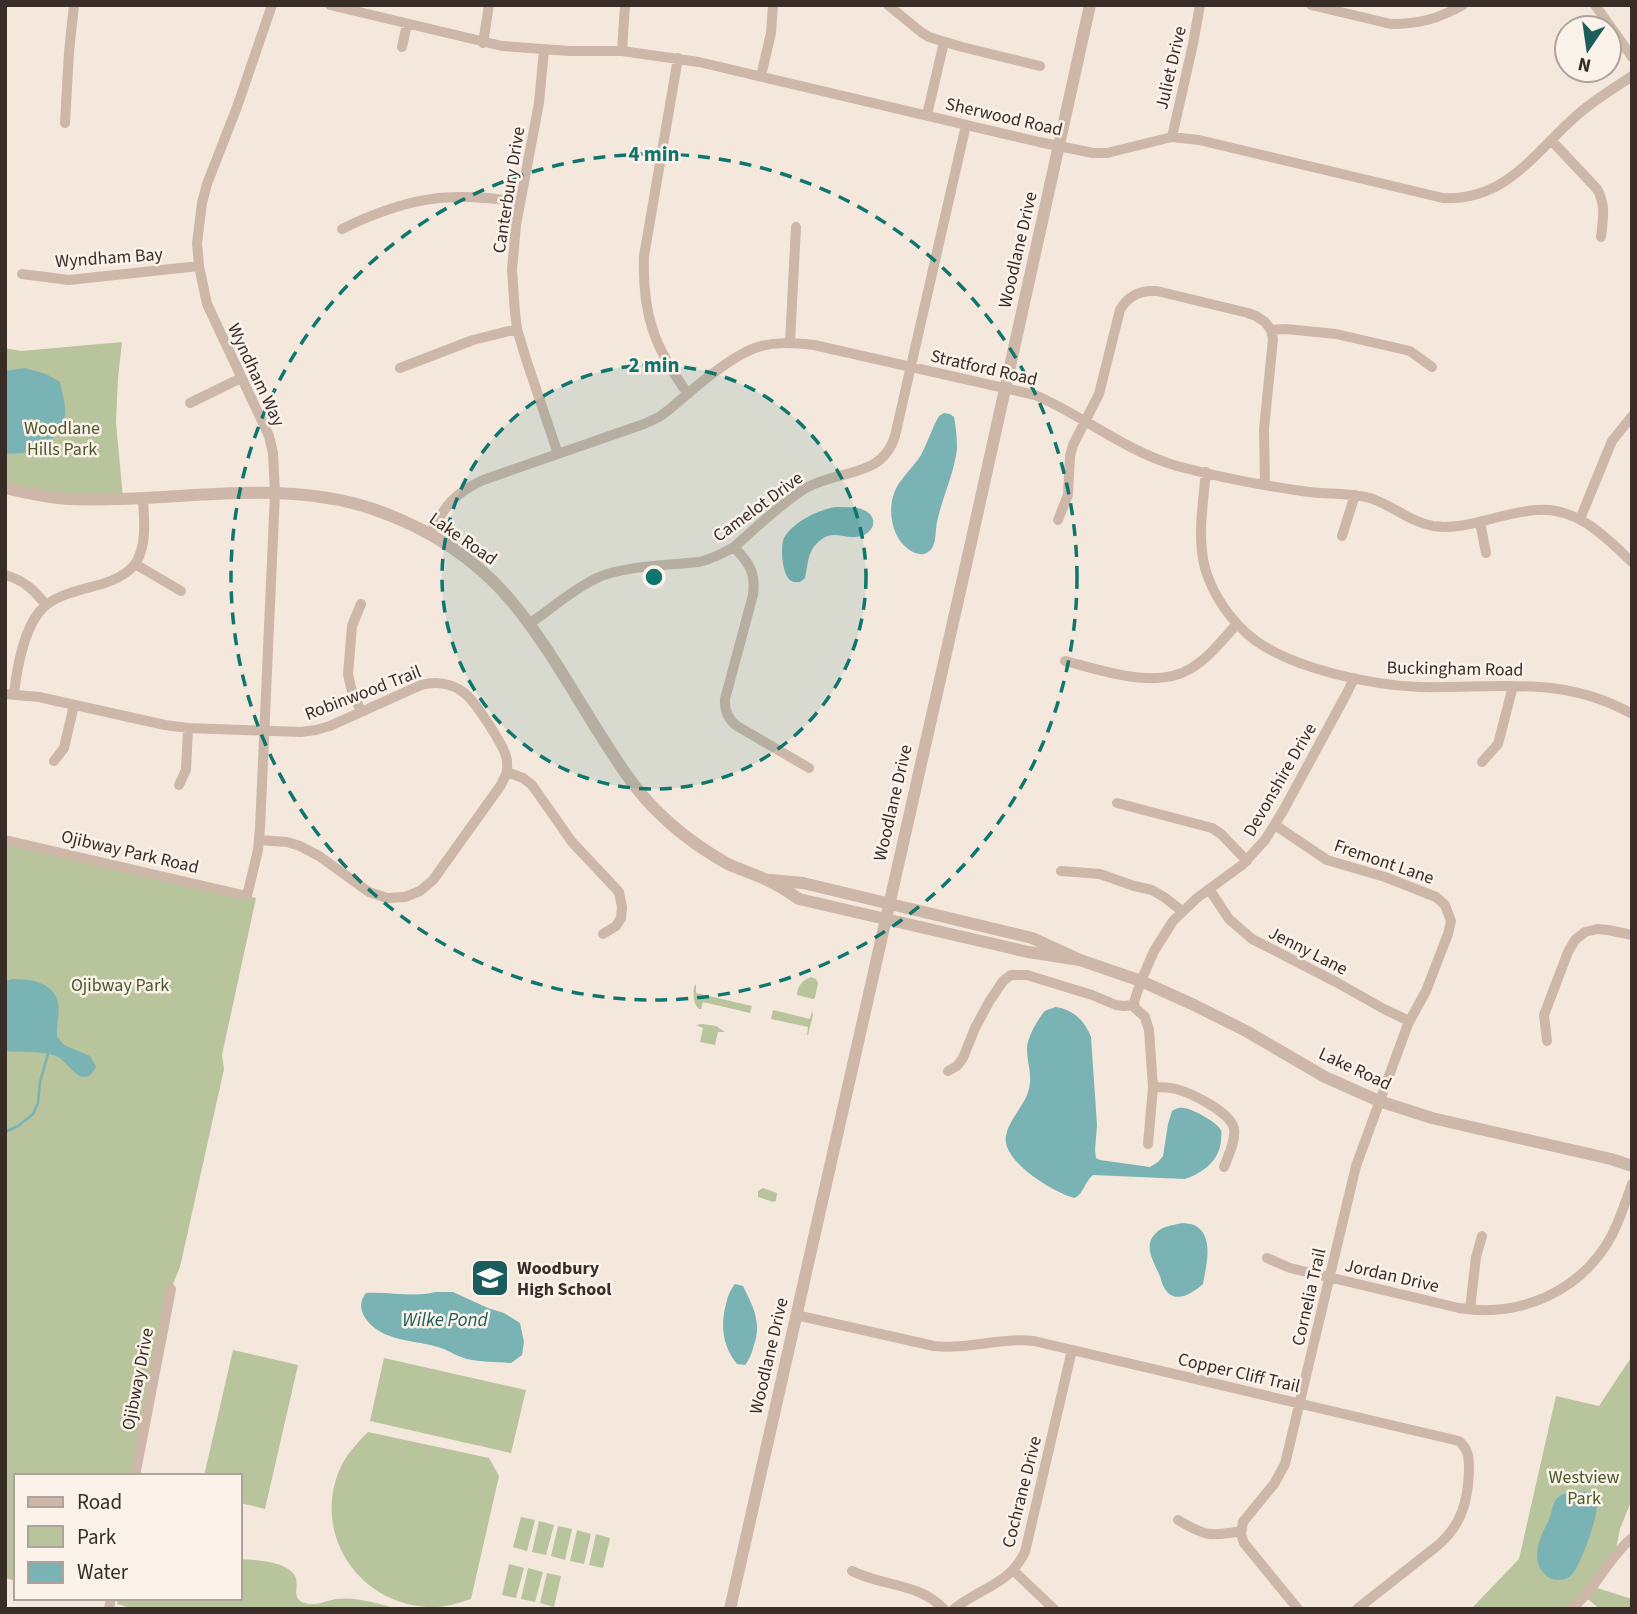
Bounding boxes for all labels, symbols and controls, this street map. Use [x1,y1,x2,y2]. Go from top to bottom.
north arrow [1553,14,1623,84]
street label: Juliet Drive [1149,24,1193,112]
text: N [1575,50,1594,79]
street label: Sherwood Road [943,91,1065,143]
street label: Canterbury Drive [487,125,531,255]
text: 4 min [628,139,680,169]
street label: Woodlane Drive [992,189,1044,311]
street label: Wyndham Bay [54,242,164,274]
street label: Wyndham Way [221,319,291,431]
street label: Stratford Road [928,344,1040,392]
text: 2 min [628,350,680,380]
park label: Woodlane Hills Park [24,416,100,462]
street label: Camelot Drive [708,466,808,548]
street label: Lake Road [424,507,502,571]
centre of rings [642,565,666,589]
street label: Buckingham Road [1386,655,1524,683]
street label: Robinwood Trail [301,659,425,727]
street label: Devonshire Drive [1237,719,1323,841]
street label: Woodlane Drive [867,742,919,864]
street label: Ojibway Park Road [59,824,201,880]
street label: Fremont Lane [1331,833,1437,891]
street label: Jenny Lane [1264,920,1352,982]
park label: Ojibway Park [71,973,169,998]
street label: Lake Road [1315,1041,1395,1097]
street label: Cornelia Trail [1286,1246,1332,1348]
street label: Jordan Drive [1342,1253,1442,1299]
place label: Woodbury High School [517,1256,611,1302]
school or university icon: Woodbury High School [469,1257,511,1299]
street label: Woodlane Drive [743,1295,795,1417]
water label: Wilke Pond [402,1307,488,1334]
street label: Ojibway Drive [116,1326,160,1432]
street label: Copper Cliff Trail [1175,1347,1303,1399]
street label: Cochrane Drive [996,1433,1048,1550]
park label: Westview Park [1548,1465,1620,1511]
legend [14,1474,242,1600]
text: Road [77,1487,122,1517]
text: Park [77,1522,117,1552]
text: Water [77,1557,129,1587]

